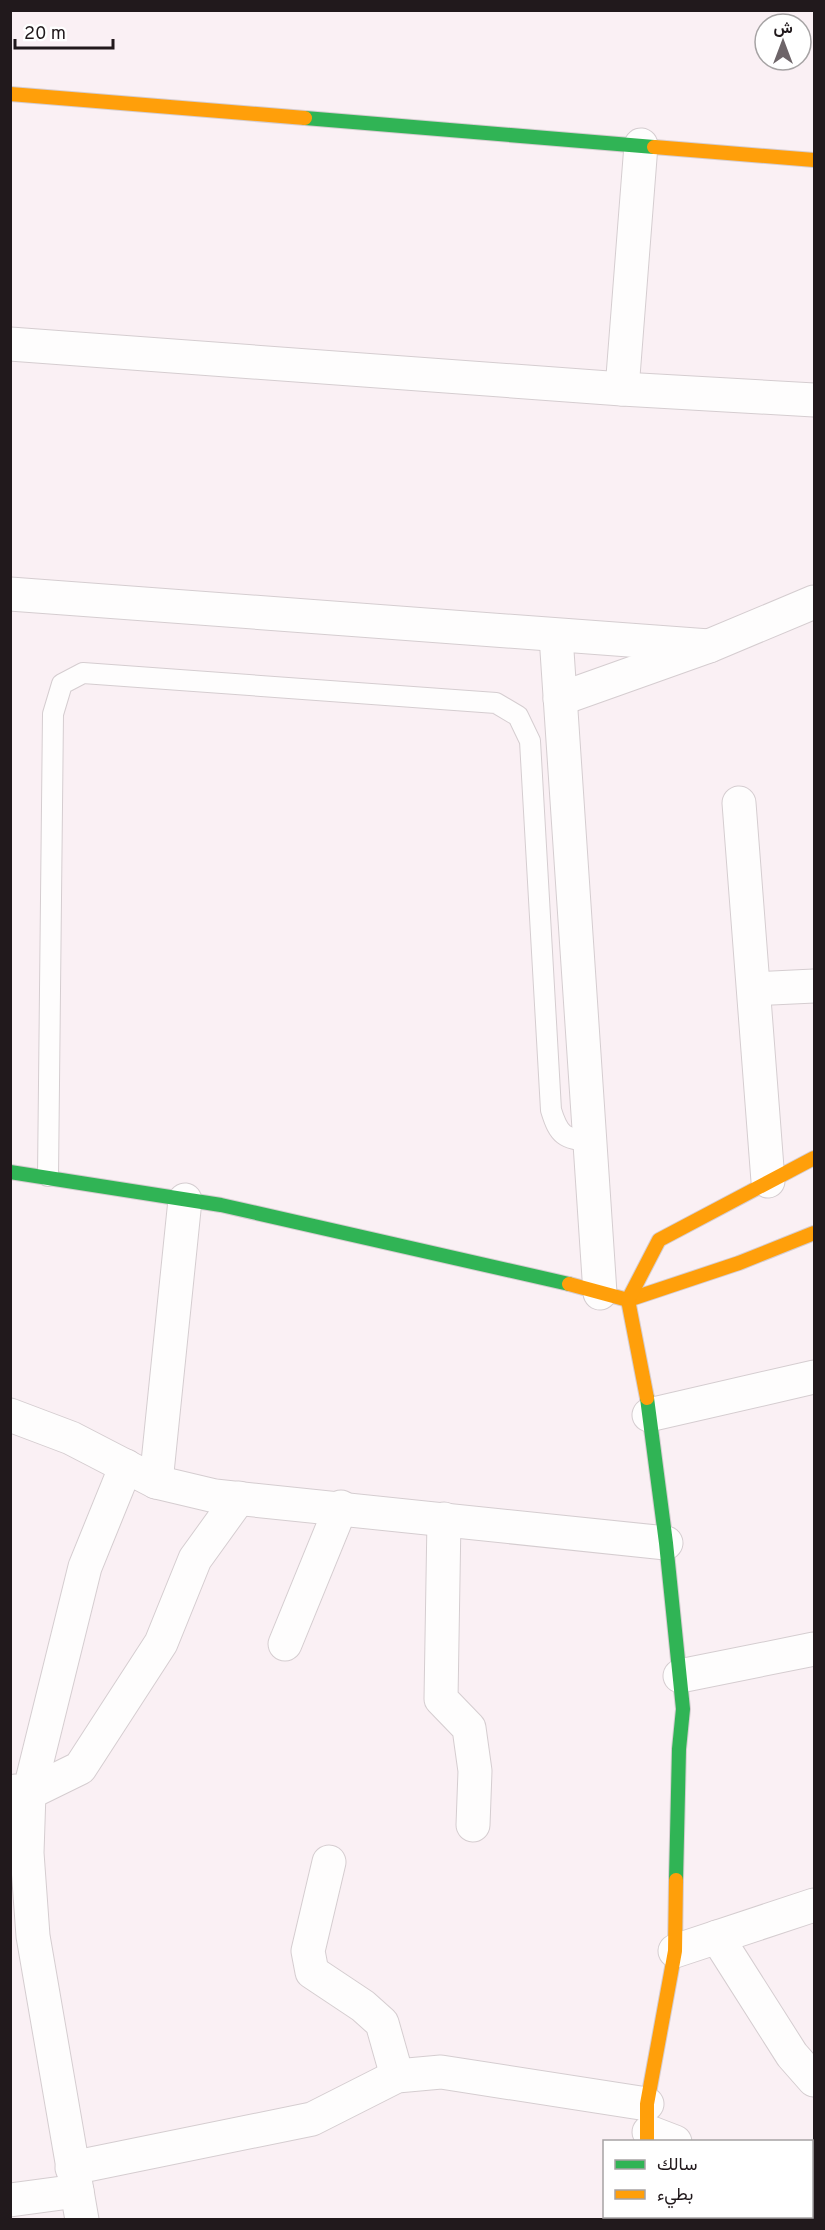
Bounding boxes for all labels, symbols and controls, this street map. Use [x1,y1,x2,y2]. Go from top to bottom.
scale bar [15,12,112,50]
north arrow [753,12,813,72]
text: ش [773,19,793,39]
text: 20 m [24,23,66,46]
legend [603,2140,813,2218]
text: سالك [657,2154,697,2177]
text: بطيء [657,2184,693,2209]

